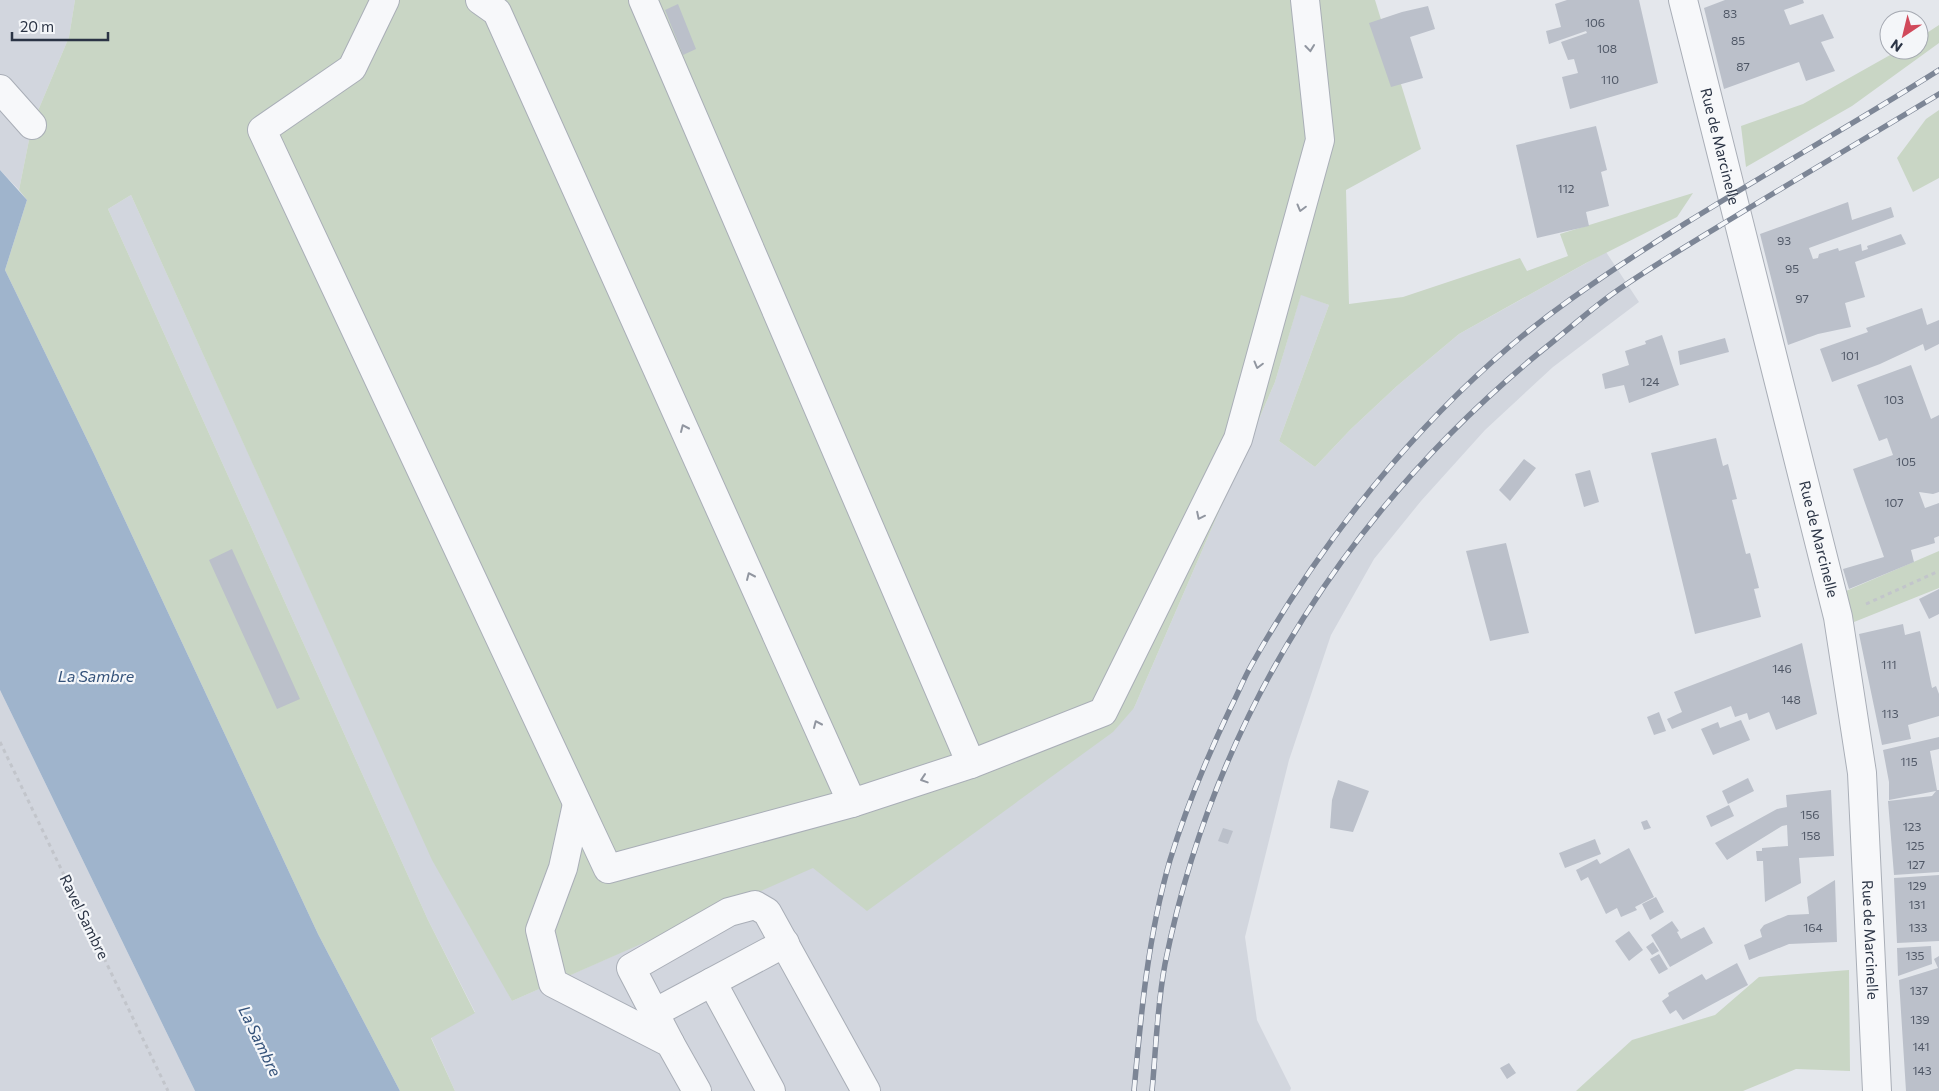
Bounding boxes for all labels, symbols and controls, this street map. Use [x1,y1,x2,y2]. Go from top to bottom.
house number: 83 [1723,6,1737,20]
scale bar [12,10,109,42]
north arrow [1879,10,1929,60]
house number: 106 [1585,15,1605,29]
text: 20 m [20,17,54,35]
house number: 85 [1731,33,1745,47]
text: N [1887,36,1905,56]
house number: 108 [1597,41,1617,55]
one-way arrow [1304,45,1315,53]
house number: 87 [1736,59,1750,73]
house number: 110 [1601,72,1619,86]
street label: Rue de Marcinelle [1697,86,1744,207]
house number: 112 [1558,181,1575,195]
one-way arrow [1296,204,1307,212]
house number: 93 [1777,233,1791,247]
house number: 95 [1785,261,1799,275]
house number: 97 [1795,291,1809,305]
house number: 101 [1841,348,1859,362]
one-way arrow [1254,360,1264,368]
house number: 124 [1641,374,1659,388]
house number: 103 [1884,392,1904,406]
one-way arrow [679,424,690,433]
house number: 105 [1896,454,1916,468]
street label: Rue de Marcinelle [1796,479,1843,599]
house number: 107 [1884,495,1904,509]
one-way arrow [1196,511,1207,520]
one-way arrow [746,572,757,581]
house number: 111 [1881,657,1897,671]
house number: 146 [1772,661,1792,675]
water label: La Sambre [58,666,135,685]
house number: 148 [1781,692,1801,706]
house number: 113 [1881,706,1899,720]
one-way arrow [812,720,823,729]
house number: 115 [1900,754,1918,768]
one-way arrow [921,774,929,784]
house number: 156 [1800,807,1820,821]
house number: 123 [1903,819,1921,833]
house number: 158 [1801,828,1821,842]
house number: 125 [1906,838,1924,852]
house number: 127 [1907,857,1925,871]
street label: Ravel Sambre [57,871,113,962]
house number: 129 [1907,878,1927,892]
street label: Rue de Marcinelle [1859,880,1883,1000]
house number: 131 [1908,897,1926,911]
house number: 164 [1803,920,1823,934]
house number: 133 [1909,920,1928,934]
house number: 135 [1906,948,1925,962]
house number: 137 [1910,983,1928,997]
water label: La Sambre [235,1002,286,1080]
house number: 139 [1910,1012,1930,1026]
house number: 141 [1912,1039,1930,1053]
house number: 143 [1912,1063,1932,1077]

